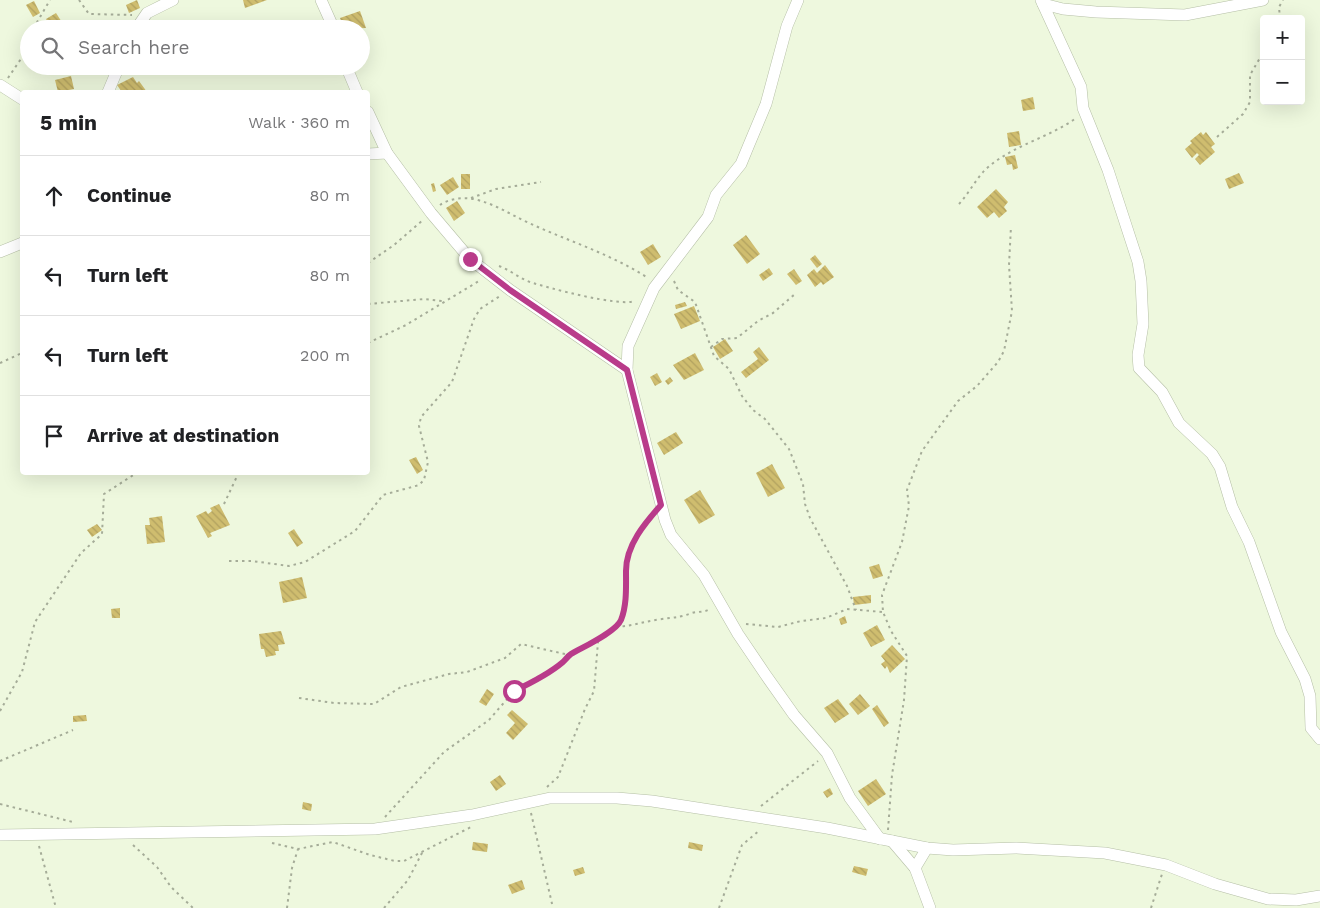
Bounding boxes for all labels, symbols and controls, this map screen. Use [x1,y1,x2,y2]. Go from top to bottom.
map controls [1260,15,1305,105]
button: + [1260,15,1305,60]
search box [20,20,370,75]
icon: search [38,34,66,62]
text: Search here [78,36,189,59]
button: − [1260,60,1305,105]
text: 5 min [40,110,97,135]
text: Walk · 360 m [248,113,350,132]
icon: ahead [40,182,68,210]
text: Continue [87,184,171,207]
text: 80 m [309,186,350,205]
route end [459,248,482,271]
icon: left [40,262,68,290]
text: Turn left [87,264,168,287]
text: 80 m [309,266,350,285]
icon: left [40,342,68,370]
text: Turn left [87,344,168,367]
text: 200 m [300,346,350,365]
icon: arrive [40,422,68,450]
text: Arrive at destination [87,424,279,447]
route start [503,680,526,703]

